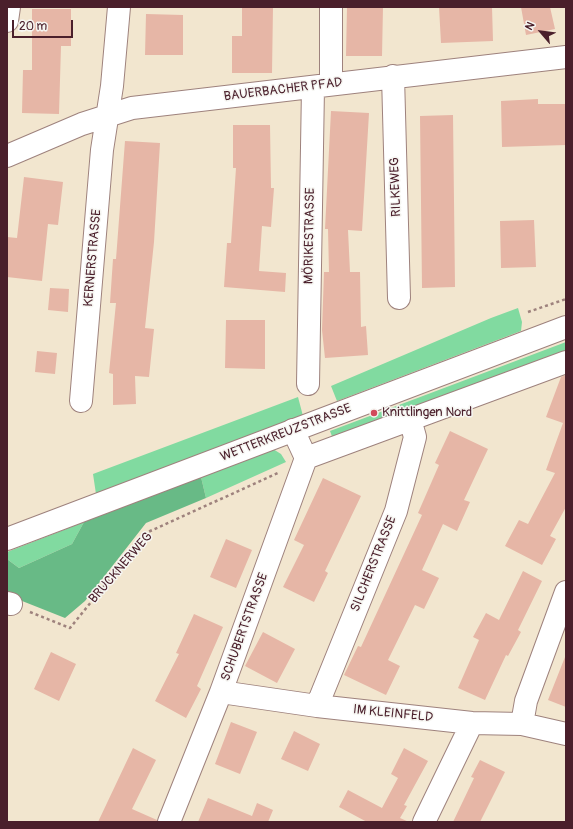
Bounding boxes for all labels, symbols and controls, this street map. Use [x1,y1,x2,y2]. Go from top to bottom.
scale bar [14,12,75,38]
north arrow [521,12,561,52]
text: 20 m [19,19,47,34]
text: N [522,20,537,32]
street label: BAUERBACHER PFAD [223,75,343,105]
street label: RILKEWEG [387,157,405,217]
street label: MÖRIKESTRASSE [301,188,319,284]
street label: KERNERSTRASSE [81,209,105,307]
street label: WETTERKREUZSTRASSE [218,401,354,465]
place label: Knittlingen Nord [382,405,472,421]
marker: Knittlingen Nord [369,408,379,418]
street label: SILCHERSTRASSE [348,514,400,614]
street label: BRUCKNERWEG [86,529,156,607]
street label: SCHUBERTSTRASSE [218,571,272,683]
street label: IM KLEINFELD [352,702,434,726]

